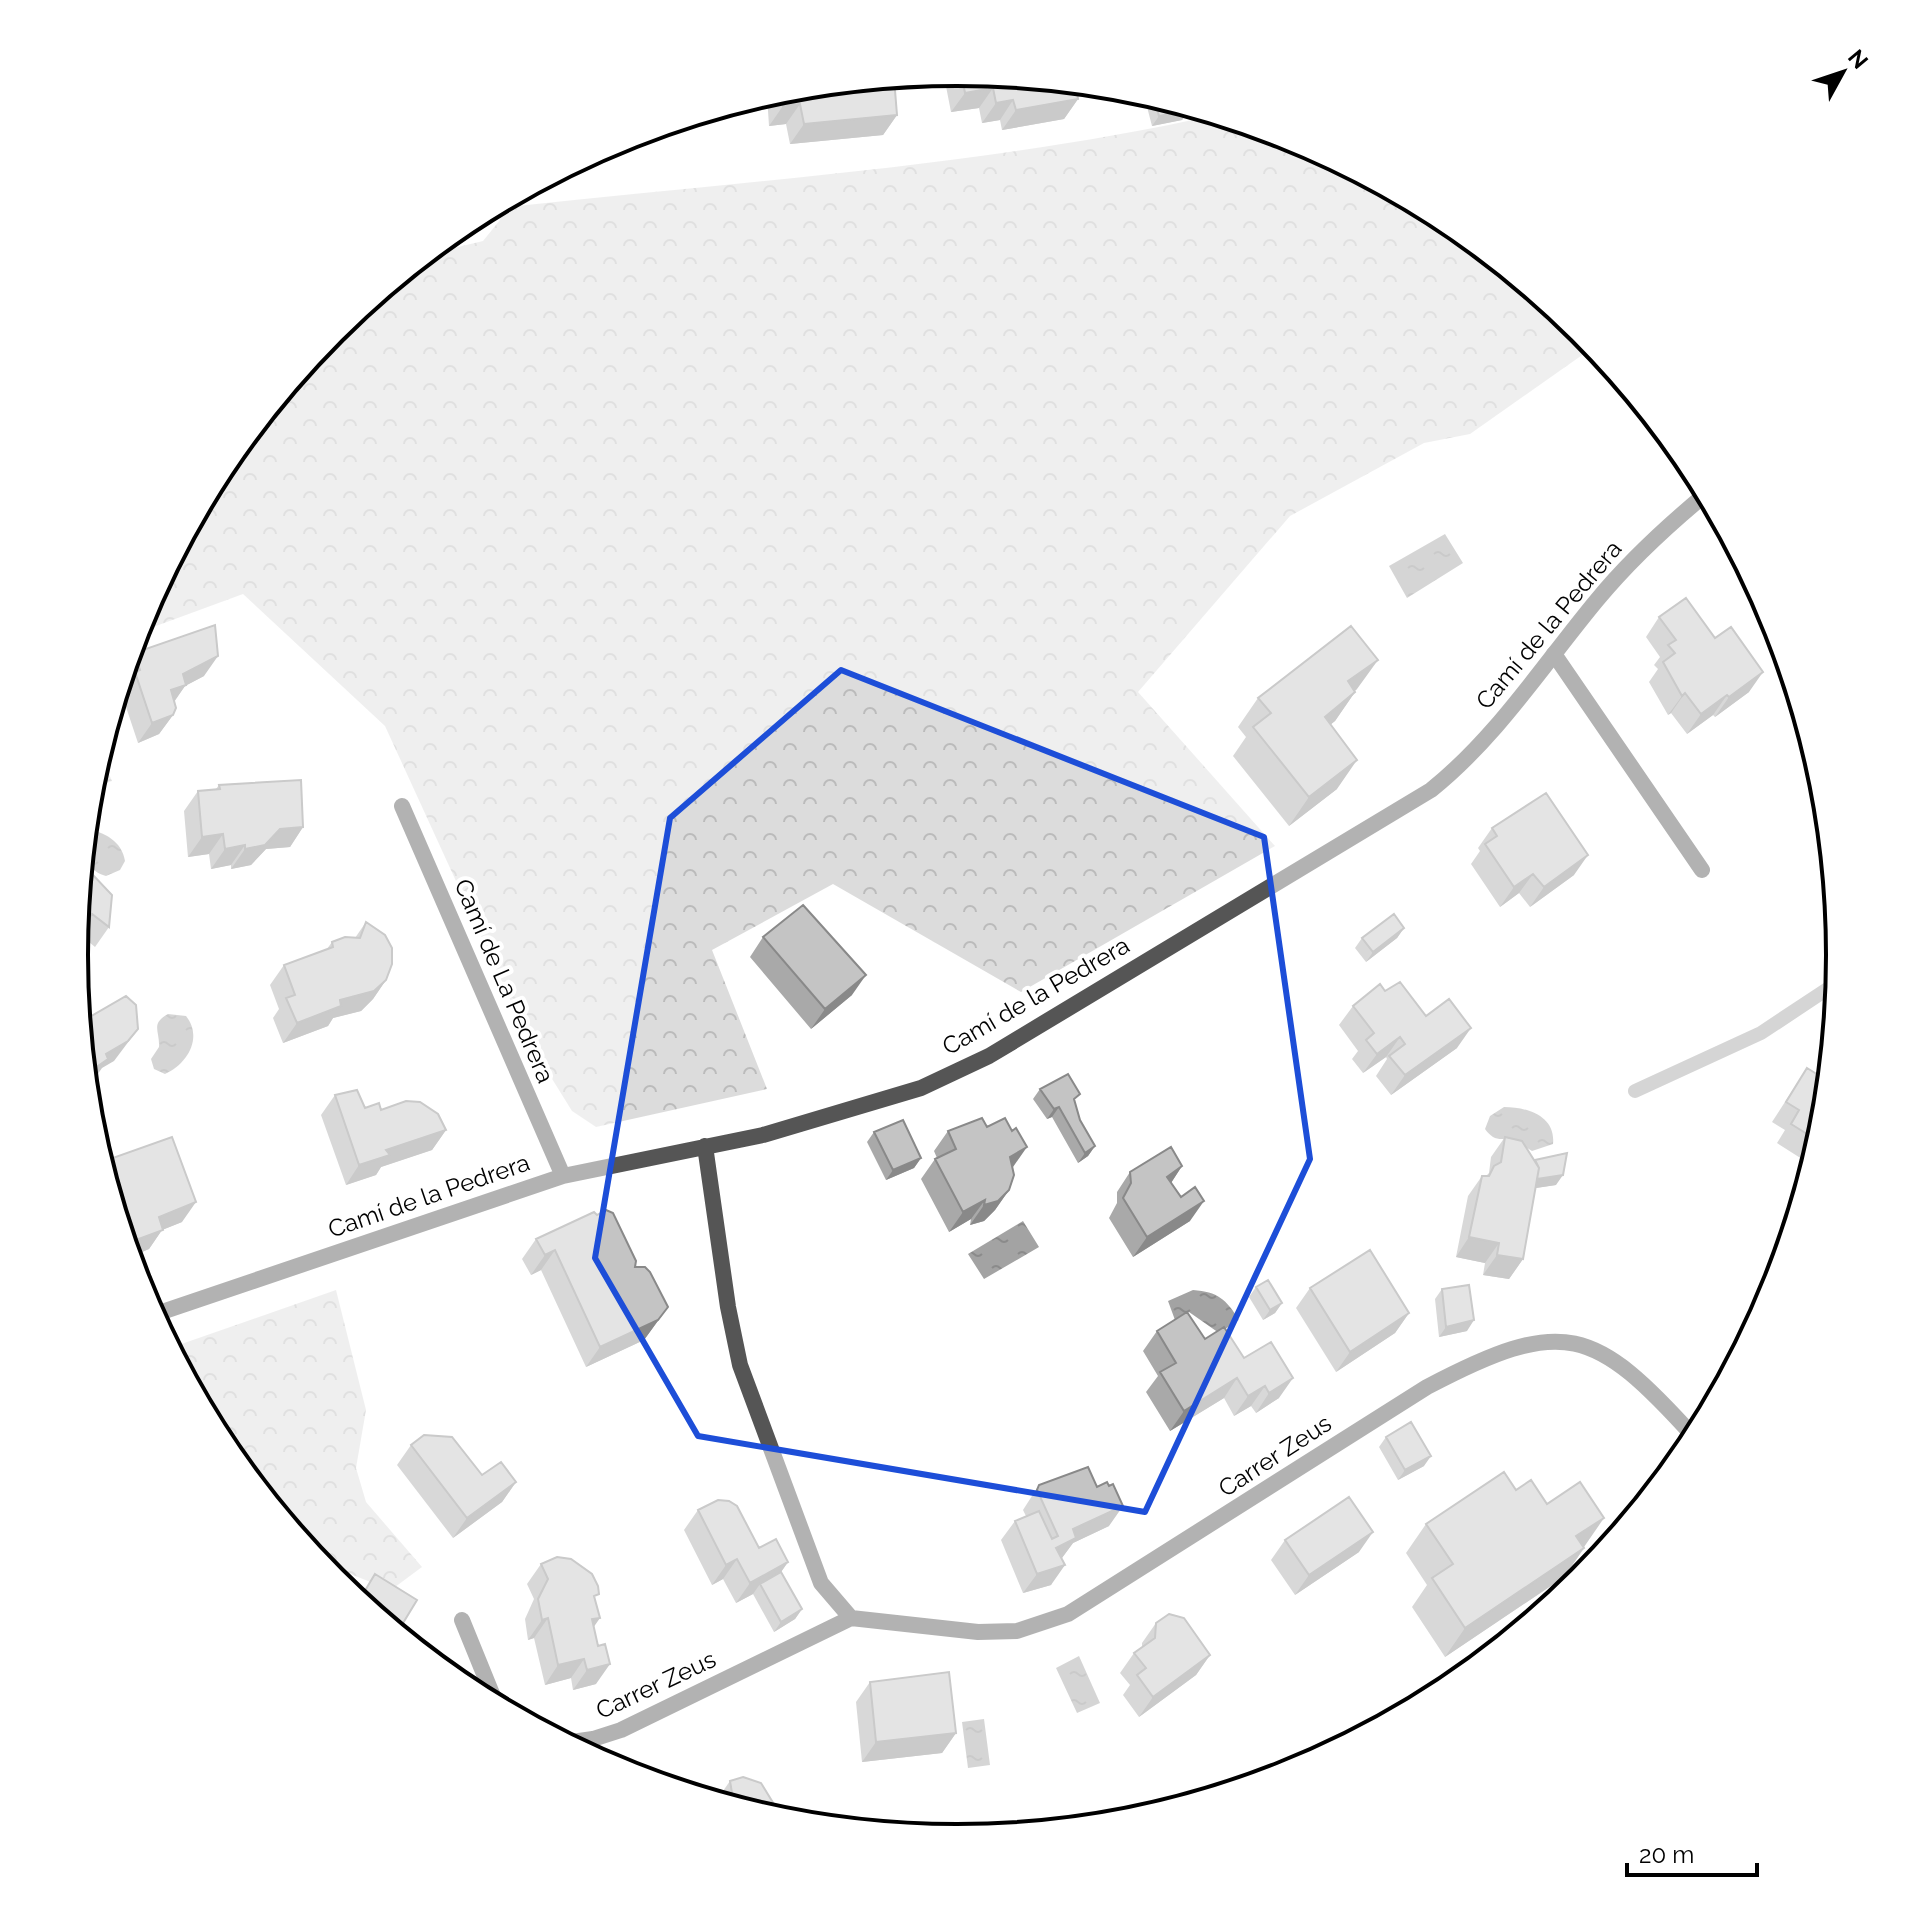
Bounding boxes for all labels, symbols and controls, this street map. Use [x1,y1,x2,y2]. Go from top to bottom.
north arrow [1803,32,1883,112]
text: N [1843,44,1874,74]
street label: Camí de la Pedrera [1470,534,1628,715]
street label: Camí de La Pedrera [448,875,561,1087]
street label: Camí de la Pedrera [937,930,1134,1061]
street label: Camí de la Pedrera [324,1147,533,1244]
street label: Carrer Zeus [1213,1408,1337,1503]
street label: Carrer Zeus [591,1644,720,1725]
scale bar [1627,1827,1757,1877]
text: 20 m [1639,1840,1694,1869]

